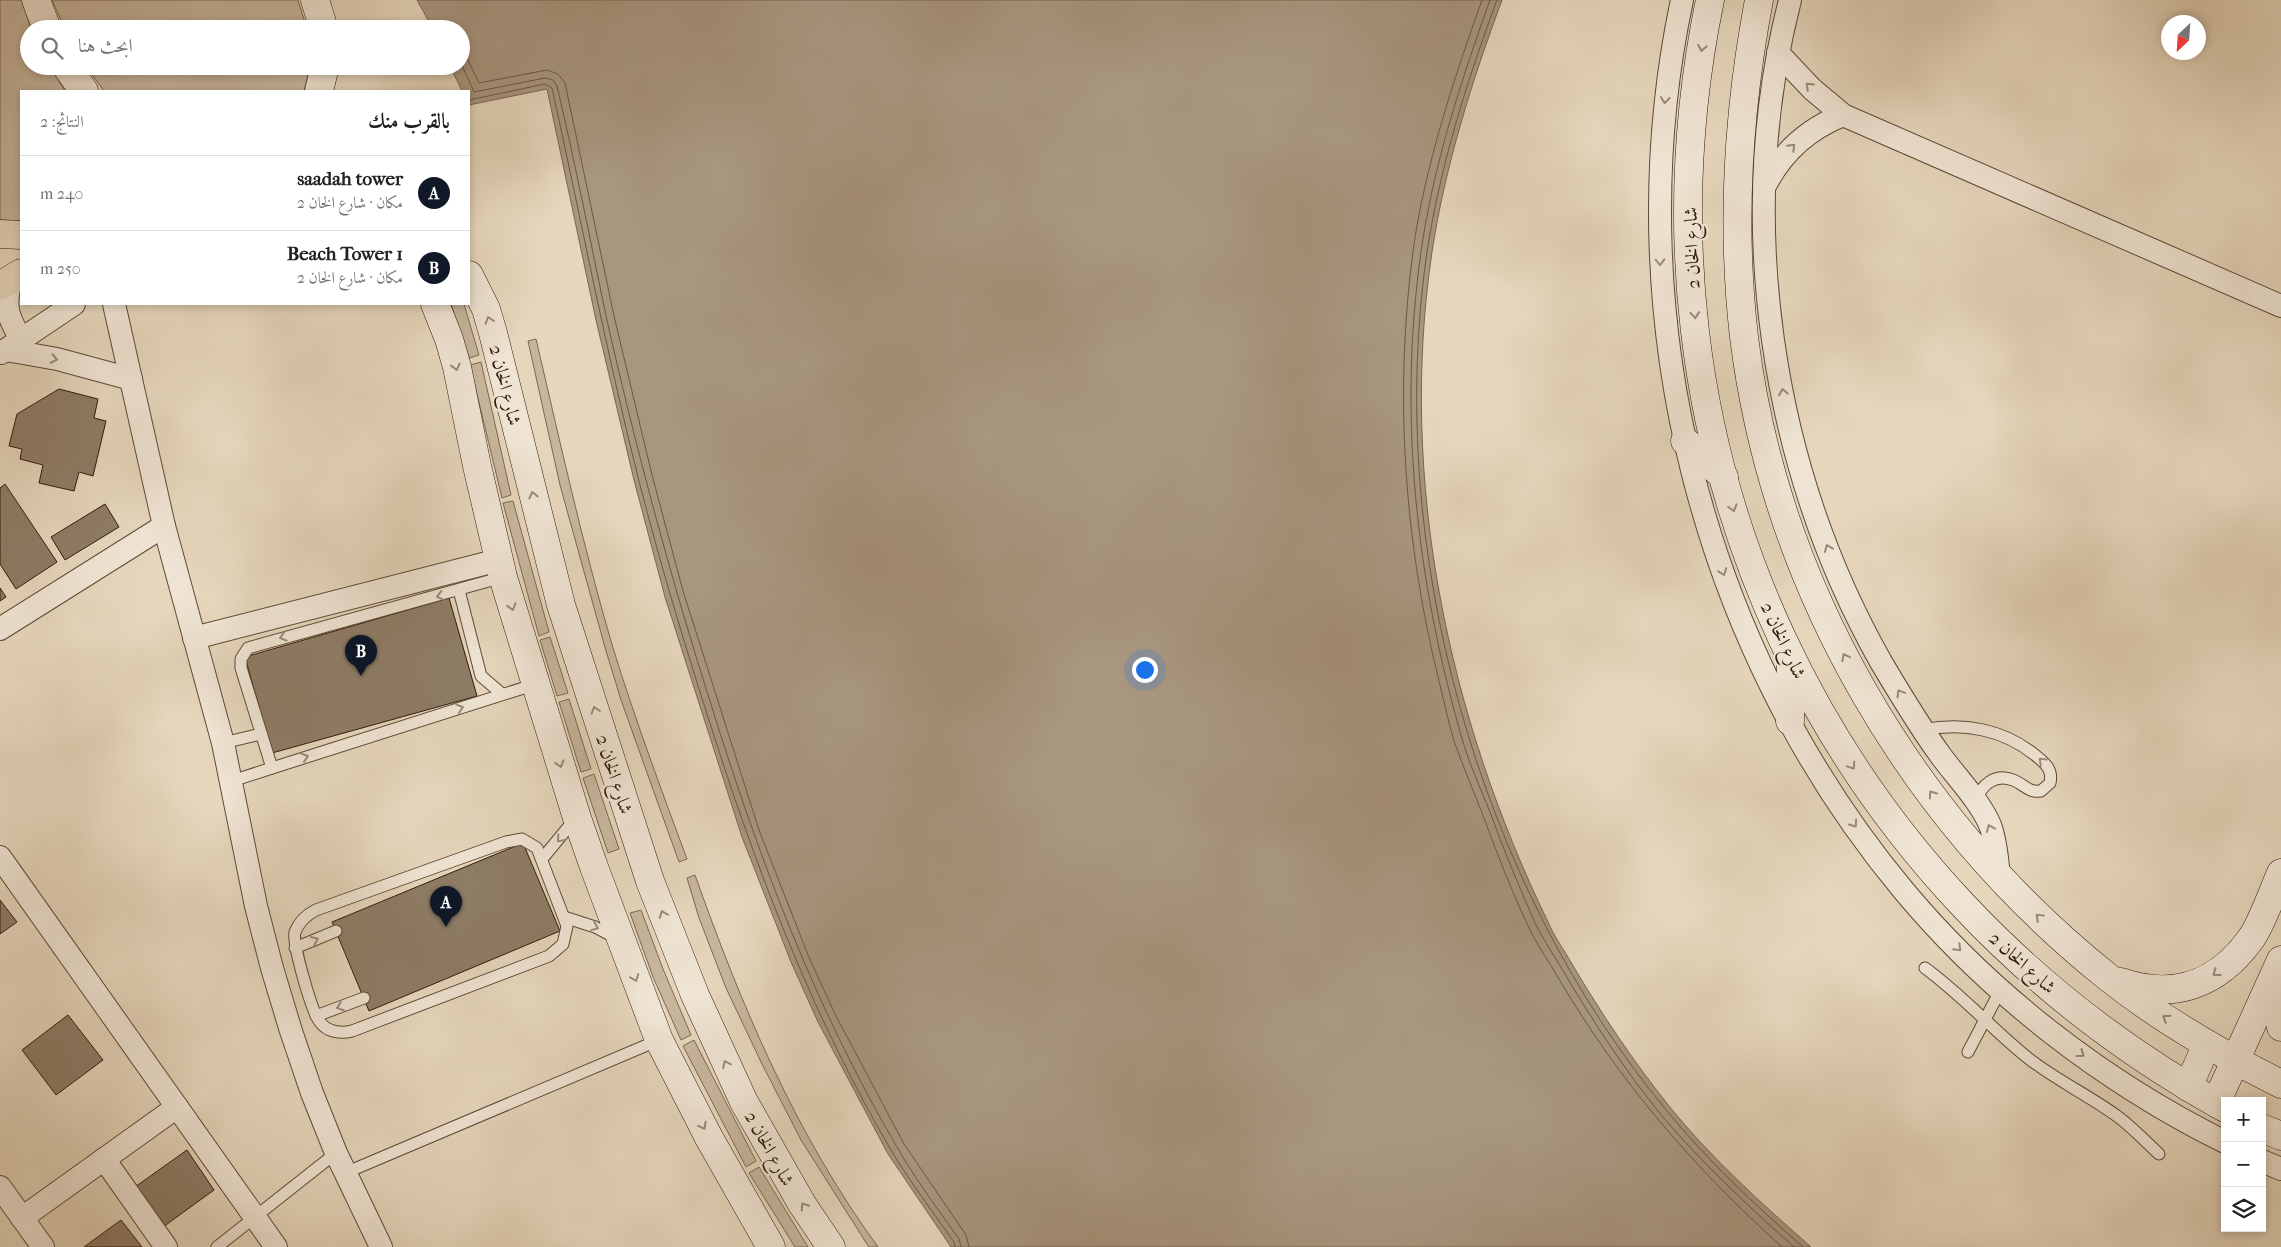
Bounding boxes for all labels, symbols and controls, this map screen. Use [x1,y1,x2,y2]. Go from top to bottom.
north arrow [2161,15,2206,60]
search box [20,20,470,75]
icon: search [38,34,66,62]
text: ابحث هنا [78,35,133,57]
one-way arrow [1697,44,1707,52]
one-way arrow [1806,83,1815,92]
one-way arrow [1660,96,1671,104]
text: بالقرب منك [368,109,450,133]
text: النتائج: 2 [40,112,84,131]
one-way arrow [1787,144,1796,153]
text: saadah tower [297,168,403,190]
text: 240 m [40,184,83,203]
text: A [429,184,439,203]
text: مكان · شارع الخان 2 [297,193,403,212]
street label: شارع الخان 2 [1680,206,1708,289]
text: Beach Tower 1 [287,243,403,265]
one-way arrow [1655,258,1665,266]
text: 250 m [40,259,81,278]
text: B [429,259,439,278]
text: مكان · شارع الخان 2 [297,268,403,287]
one-way arrow [1689,311,1700,319]
one-way arrow [485,317,495,325]
street label: شارع الخان 2 [481,343,526,429]
one-way arrow [50,353,59,363]
one-way arrow [450,362,461,371]
one-way arrow [1778,388,1788,397]
one-way arrow [528,491,539,499]
one-way arrow [1727,504,1737,512]
one-way arrow [1824,544,1834,553]
one-way arrow [1717,567,1727,575]
one-way arrow [436,590,444,600]
street label: شارع الخان 2 [1752,599,1810,684]
one-way arrow [506,602,517,611]
one-way arrow [278,631,287,642]
pin: B [345,635,377,676]
one-way arrow [1841,654,1851,663]
your location [1132,657,1158,683]
one-way arrow [1896,690,1906,699]
one-way arrow [455,703,464,713]
one-way arrow [590,707,600,715]
street label: شارع الخان 2 [587,732,637,818]
one-way arrow [301,753,309,763]
one-way arrow [2039,758,2048,767]
one-way arrow [555,760,565,768]
one-way arrow [1846,760,1855,770]
one-way arrow [1929,791,1938,800]
one-way arrow [1848,818,1857,828]
one-way arrow [1986,824,1997,833]
one-way arrow [557,833,565,842]
pin: A [430,886,462,927]
one-way arrow [659,910,669,919]
one-way arrow [2036,914,2045,923]
one-way arrow [590,921,599,932]
street label: شارع الخان 2 [1982,927,2060,1001]
one-way arrow [310,935,319,946]
one-way arrow [1952,943,1961,952]
one-way arrow [2212,967,2222,976]
one-way arrow [629,973,640,982]
one-way arrow [336,1001,345,1011]
one-way arrow [2162,1015,2171,1024]
one-way arrow [2075,1048,2085,1057]
one-way arrow [722,1060,732,1069]
map controls [2221,1097,2266,1232]
button: + [2221,1097,2266,1142]
street label: شارع الخان 2 [736,1107,799,1192]
one-way arrow [697,1120,707,1129]
button: − [2221,1142,2266,1187]
button: layers [2221,1187,2266,1232]
one-way arrow [800,1203,810,1212]

